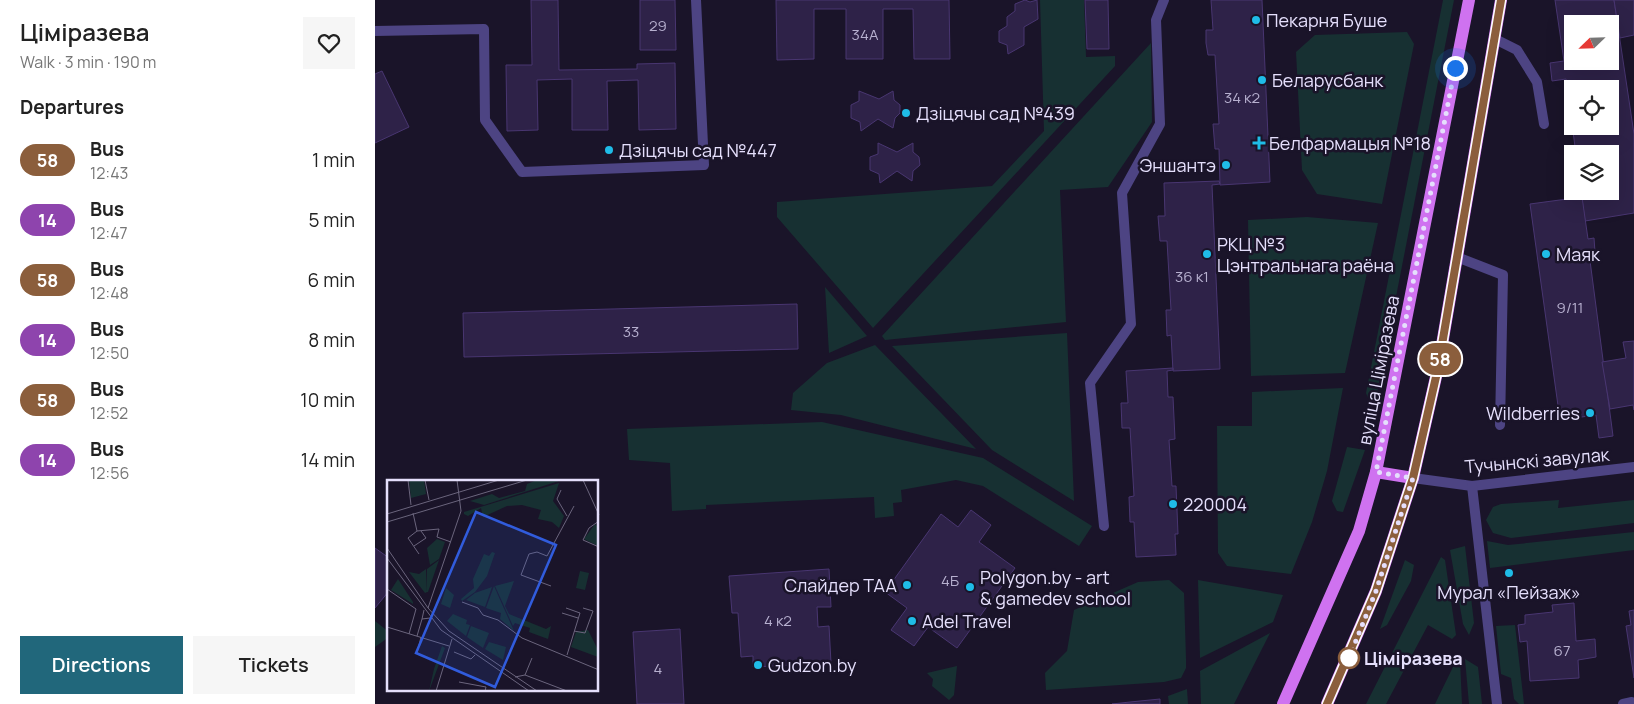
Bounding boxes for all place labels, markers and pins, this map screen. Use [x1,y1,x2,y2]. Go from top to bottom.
place label: Пекарня Буше [1266,8,1387,32]
marker: Пекарня Буше [1250,14,1262,26]
place label: Беларусбанк [1272,68,1384,92]
marker: Беларусбанк [1256,74,1268,86]
place label: Дзіцячы сад №439 [916,101,1075,125]
marker: Дзіцячы сад №439 [900,107,912,119]
place label: Белфармацыя №18 [1269,131,1431,155]
marker: Белфармацыя №18 [1253,137,1265,149]
place label: Дзіцячы сад №447 [619,138,777,162]
marker: Дзіцячы сад №447 [603,144,615,156]
place label: Эншантэ [1140,153,1216,177]
marker: Эншантэ [1220,159,1232,171]
place label: РКЦ №3 Цэнтральнага раёна [1217,232,1394,277]
place label: Маяк [1556,242,1601,266]
marker: РКЦ №3 Цэнтральнага раёна [1201,248,1213,260]
marker: Маяк [1540,248,1552,260]
place label: Wildberries [1486,401,1580,425]
marker: Wildberries [1584,407,1596,419]
place label: 220004 [1183,492,1247,516]
marker: 220004 [1167,498,1179,510]
place label: Polygon.by - art & gamedev school [980,565,1131,610]
marker: Мурал «Пейзаж» [1503,567,1515,579]
place label: Слайдер ТАА [784,573,898,597]
marker: Слайдер ТАА [901,579,913,591]
place label: Мурал «Пейзаж» [1437,580,1581,604]
marker: Polygon.by - art & gamedev school [964,581,976,593]
place label: Adel Travel [922,609,1012,633]
marker: Adel Travel [906,615,918,627]
place label: Ціміразева [1364,646,1463,670]
marker: Ціміразева [1338,647,1360,669]
place label: Gudzon.by [768,653,857,677]
marker: Gudzon.by [752,659,764,671]

